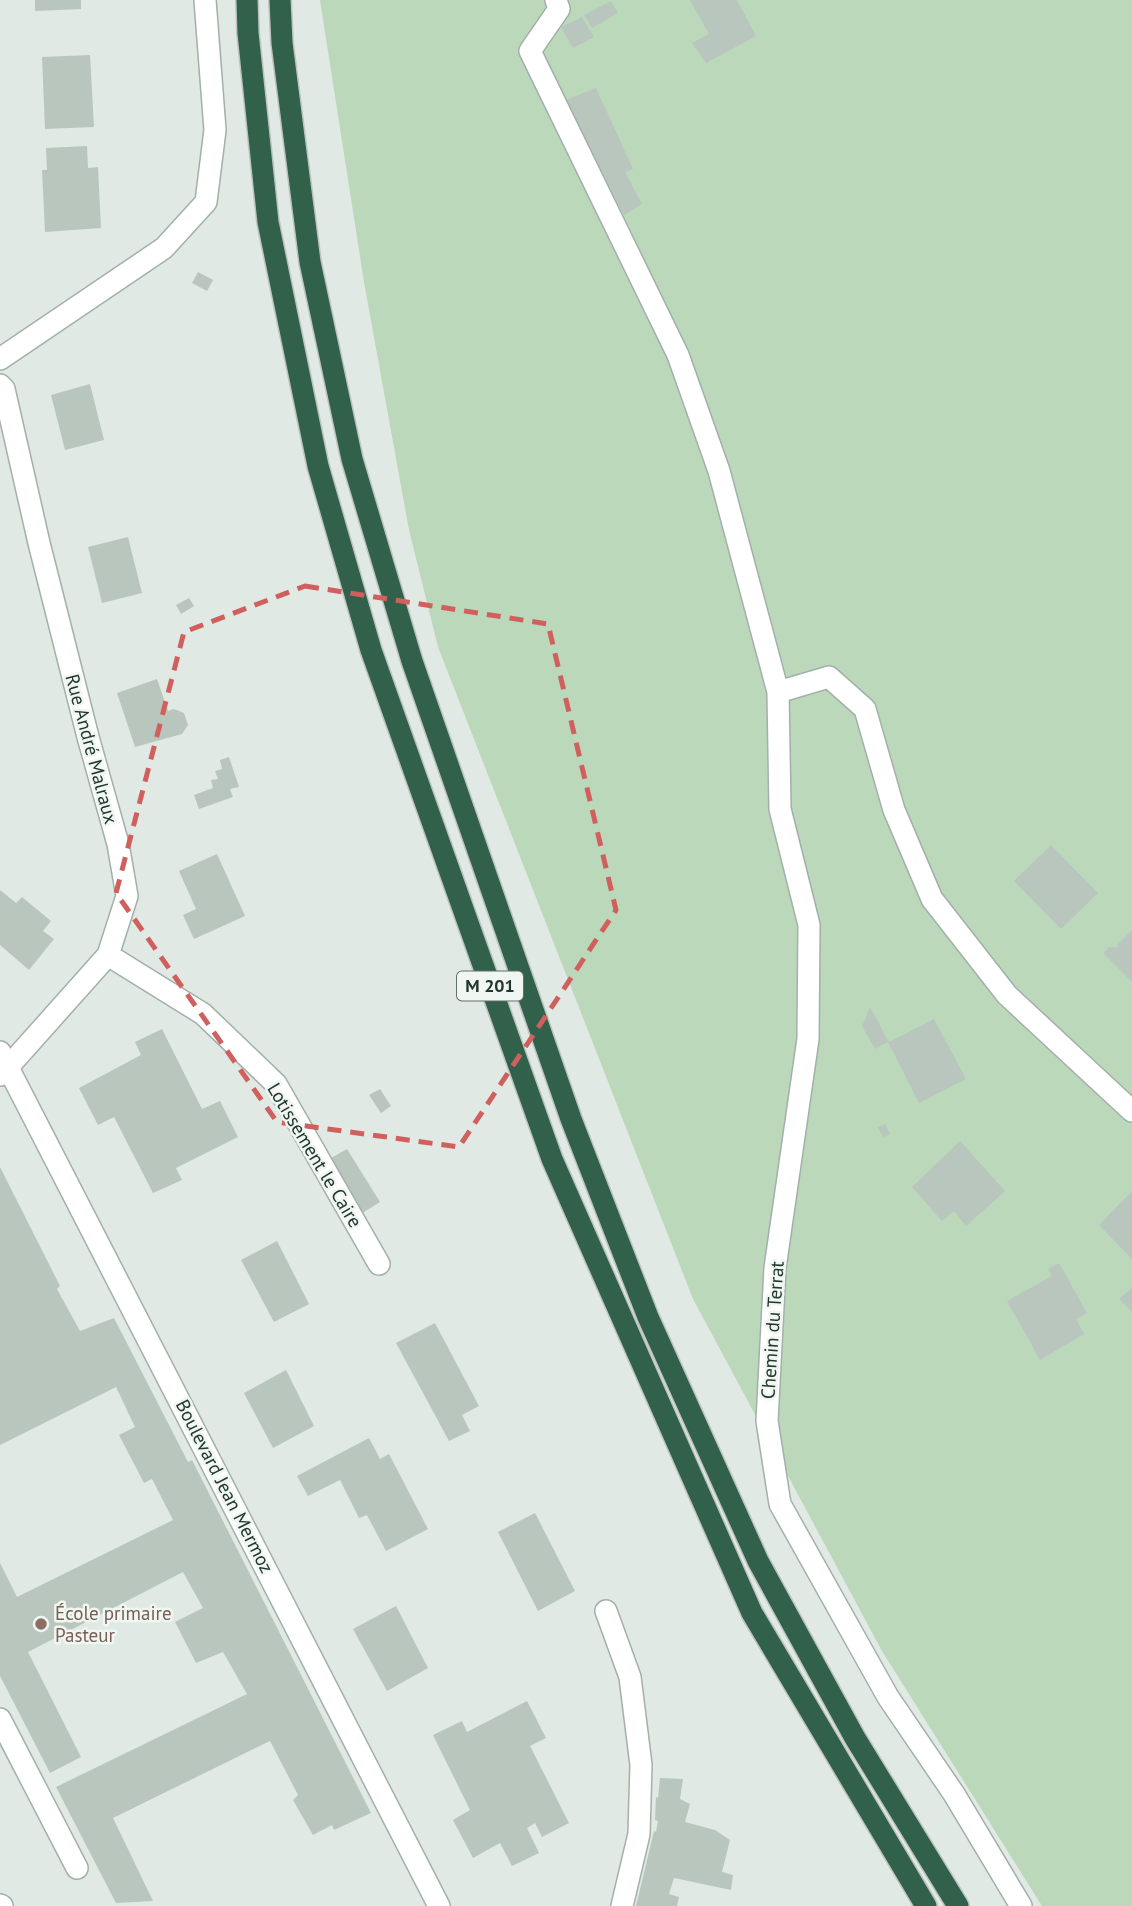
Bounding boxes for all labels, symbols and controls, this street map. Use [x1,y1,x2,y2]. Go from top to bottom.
street label: Rue André Malraux [60,671,124,827]
road number: M 201 [457,972,523,1001]
street label: Lotissement le Caire [262,1078,368,1232]
street label: Chemin du Terrat [755,1260,789,1400]
street label: Boulevard Jean Mermoz [171,1395,279,1577]
place label: École primaire Pasteur [55,1601,172,1647]
marker: École primaire Pasteur [33,1616,49,1632]

